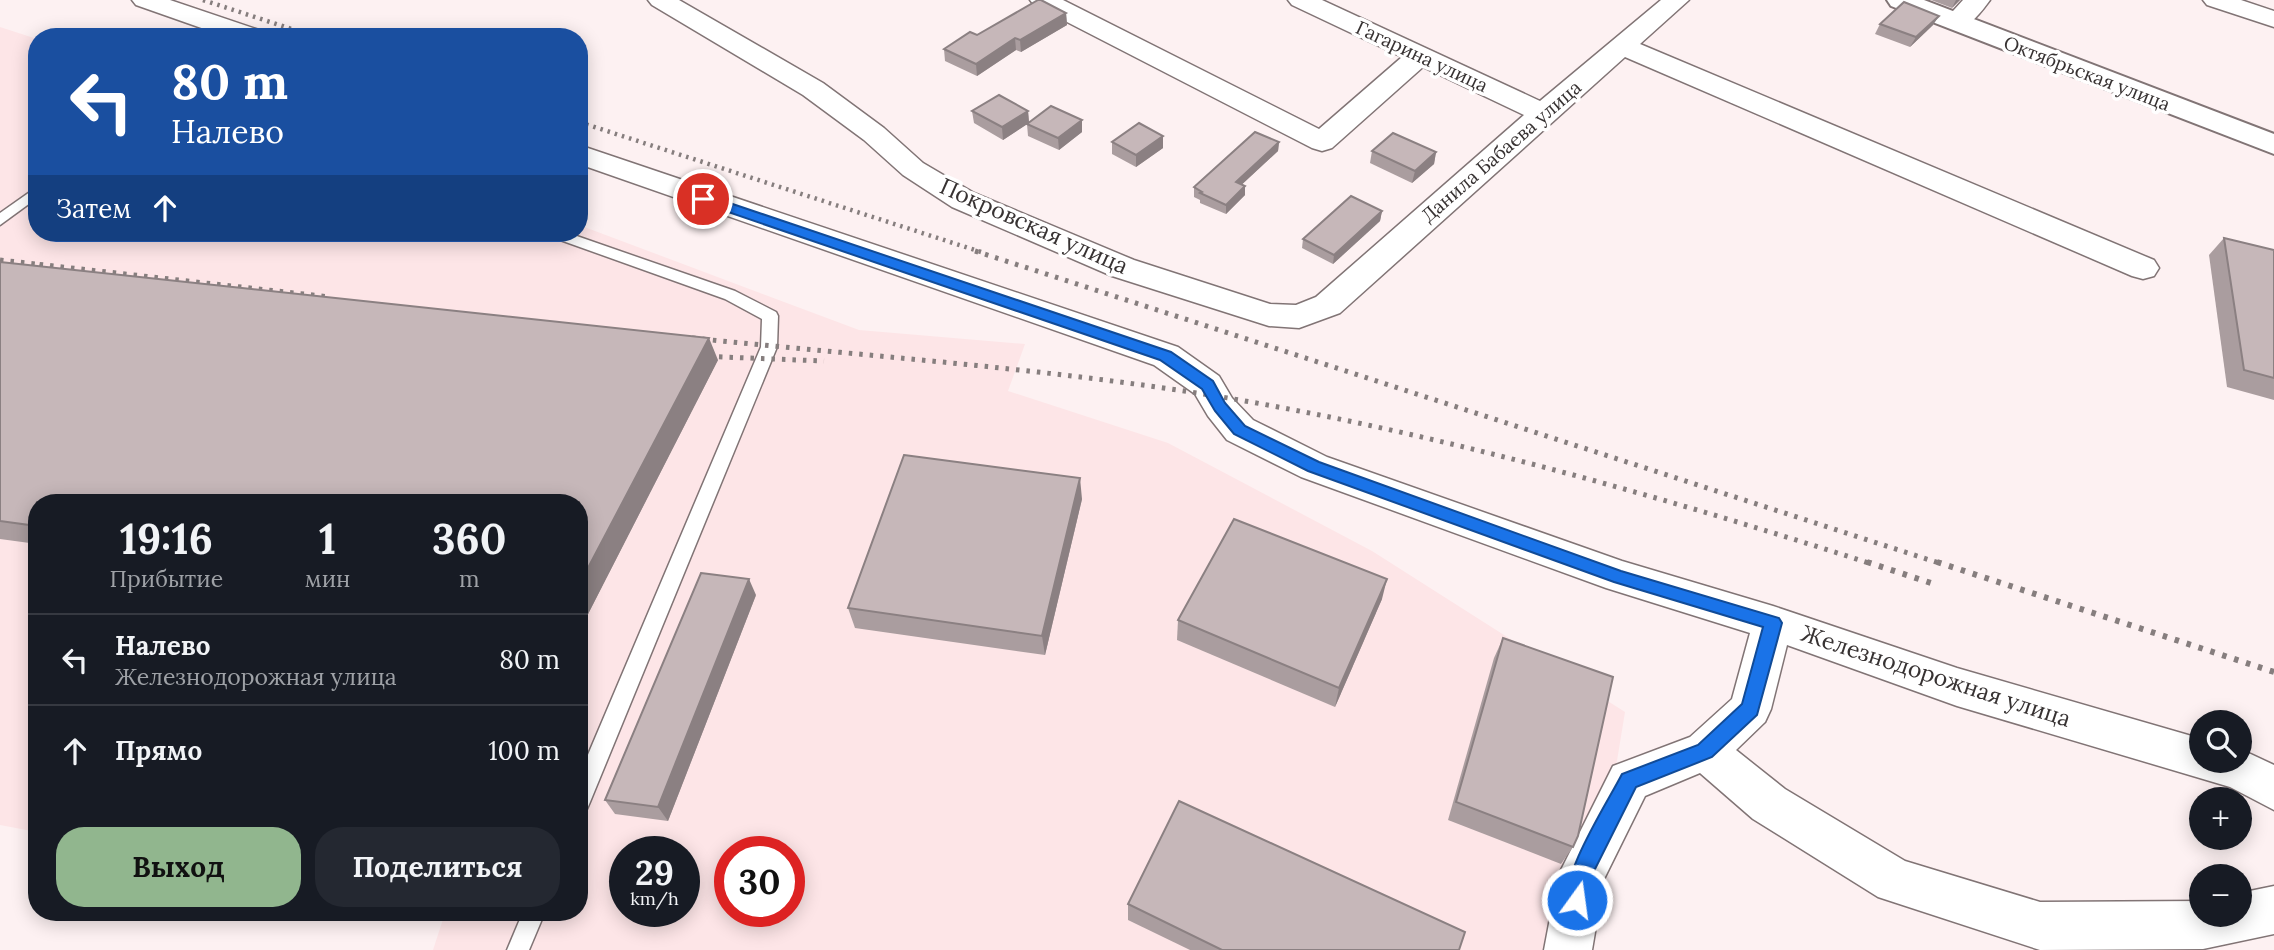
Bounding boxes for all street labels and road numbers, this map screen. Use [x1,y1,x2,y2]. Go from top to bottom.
street label: Гагарина улица [1352,15,1492,97]
street label: Октябрьская улица [2000,30,2174,116]
street label: Данила Бабаева улица [1416,75,1586,227]
street label: Покровская улица [936,171,1133,280]
street label: Железнодорожная улица [1798,618,2075,733]

